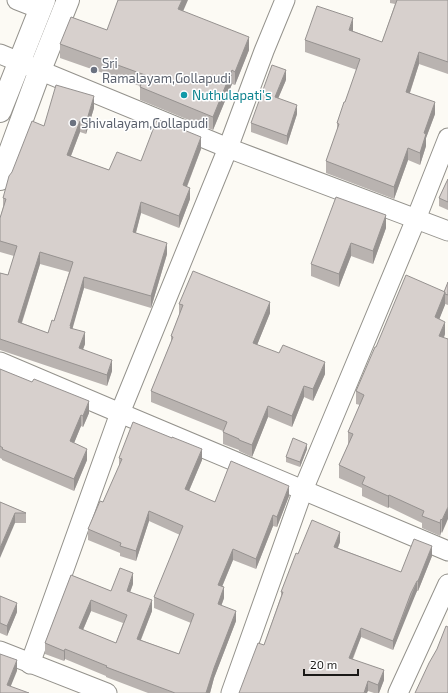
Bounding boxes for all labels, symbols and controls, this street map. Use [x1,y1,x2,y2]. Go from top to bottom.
place label: Sri Ramalayam,Gollapudi [102,55,231,86]
marker: Sri Ramalayam,Gollapudi [89,65,99,75]
place label: Nuthulapati's [192,87,272,103]
marker: Nuthulapati's [179,90,189,100]
place label: Shivalayam,Gollapudi [81,115,208,131]
marker: Shivalayam,Gollapudi [68,118,78,128]
scale bar [304,651,358,677]
text: 20 m [310,657,337,671]

